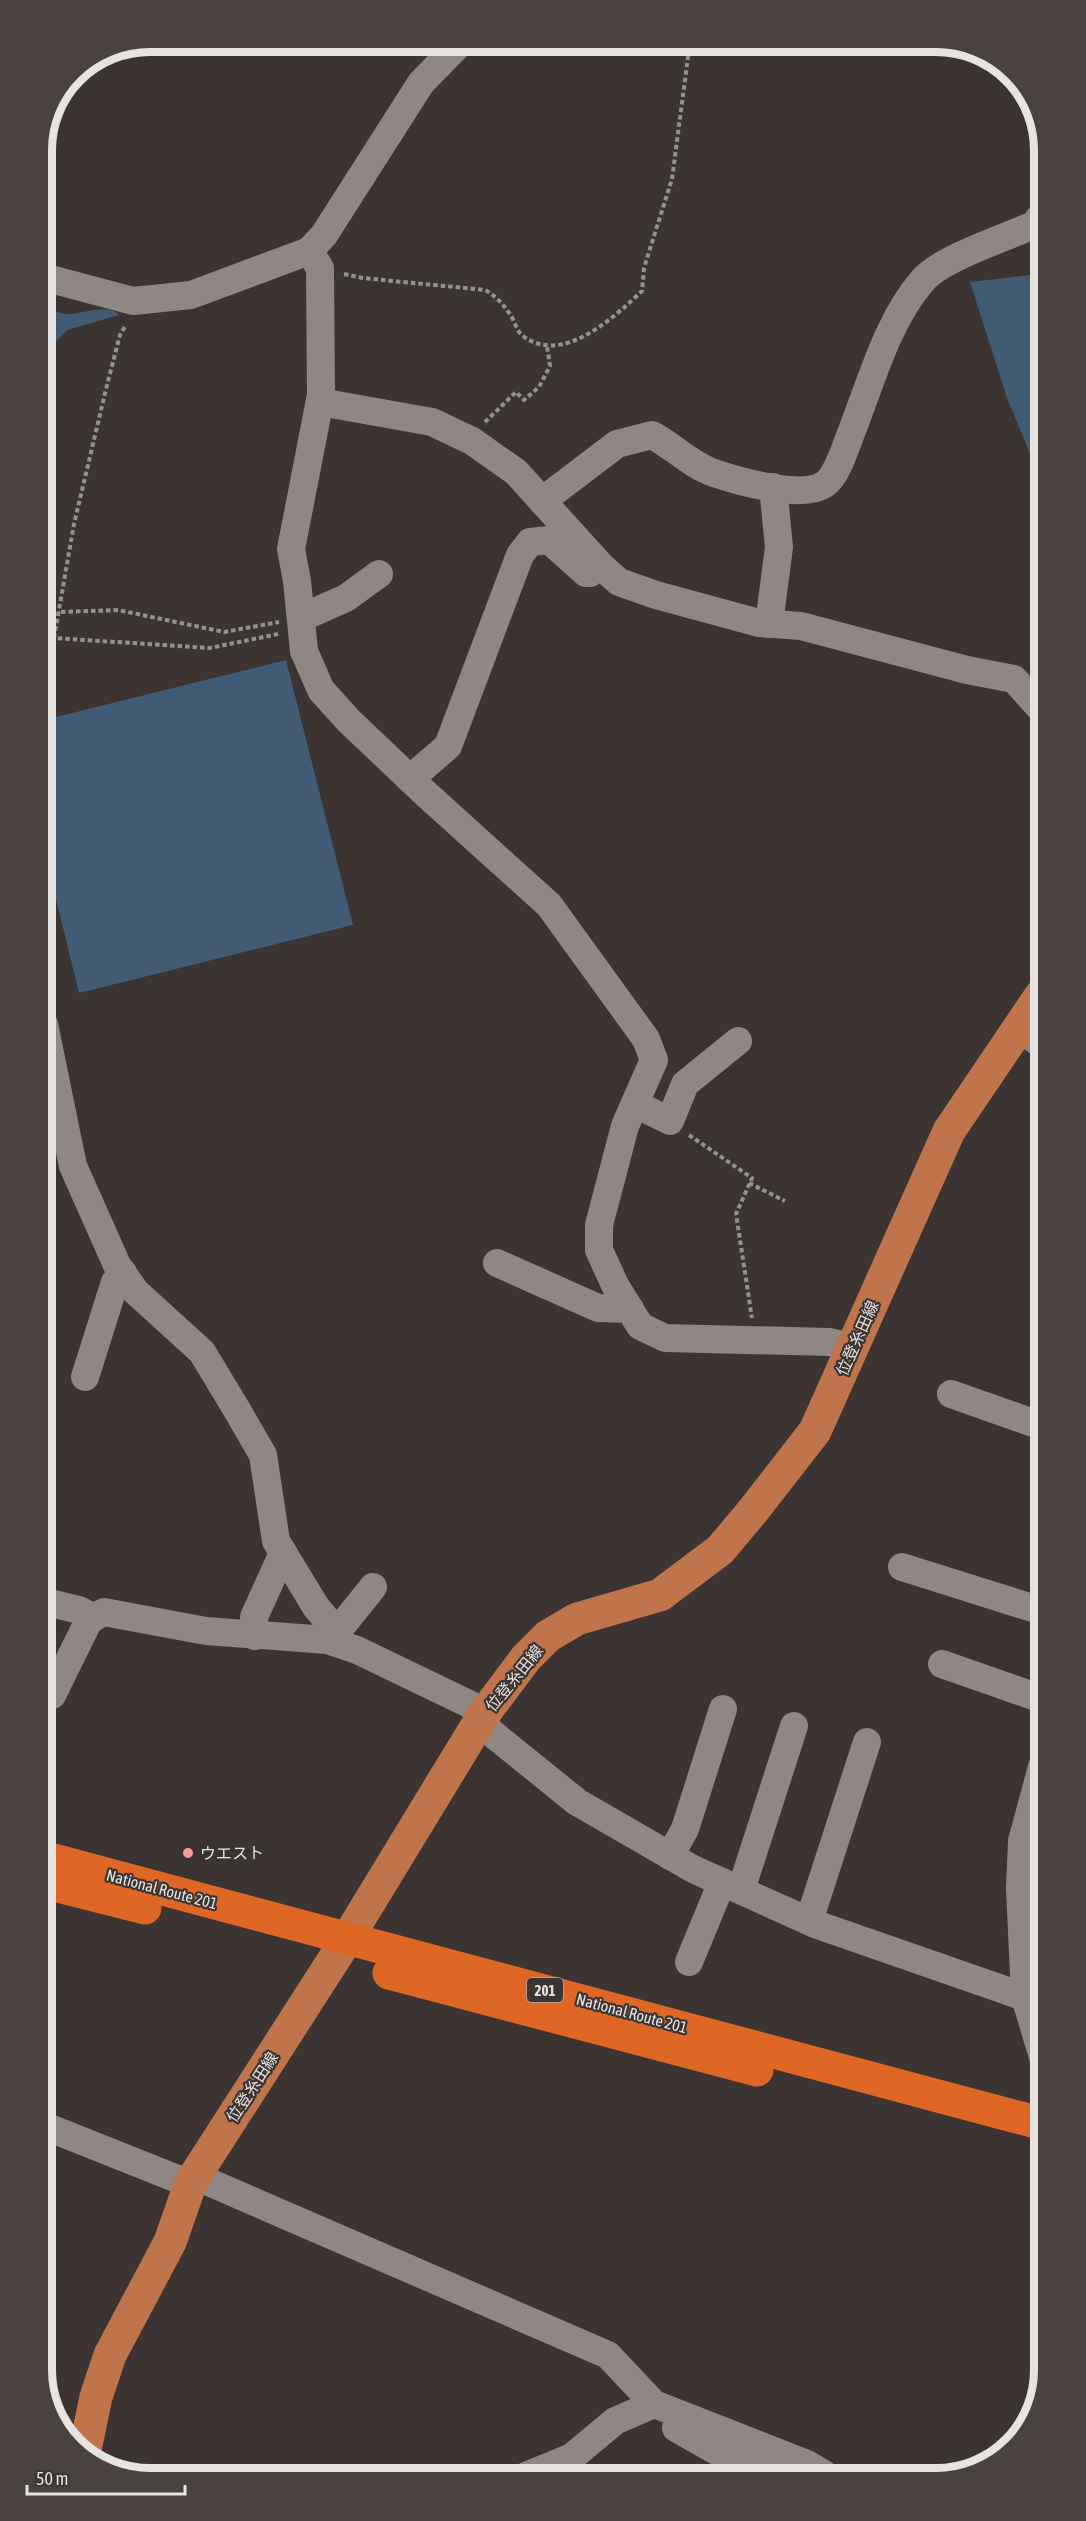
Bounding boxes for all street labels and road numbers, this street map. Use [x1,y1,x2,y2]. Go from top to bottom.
street label: 位登糸田線 [833,1298,881,1378]
street label: 位登糸田線 [482,1641,546,1715]
street label: National Route 201 [105,1866,219,1912]
road number: 201 [527,1978,563,2002]
street label: National Route 201 [575,1990,689,2036]
street label: 位登糸田線 [223,2049,281,2125]

